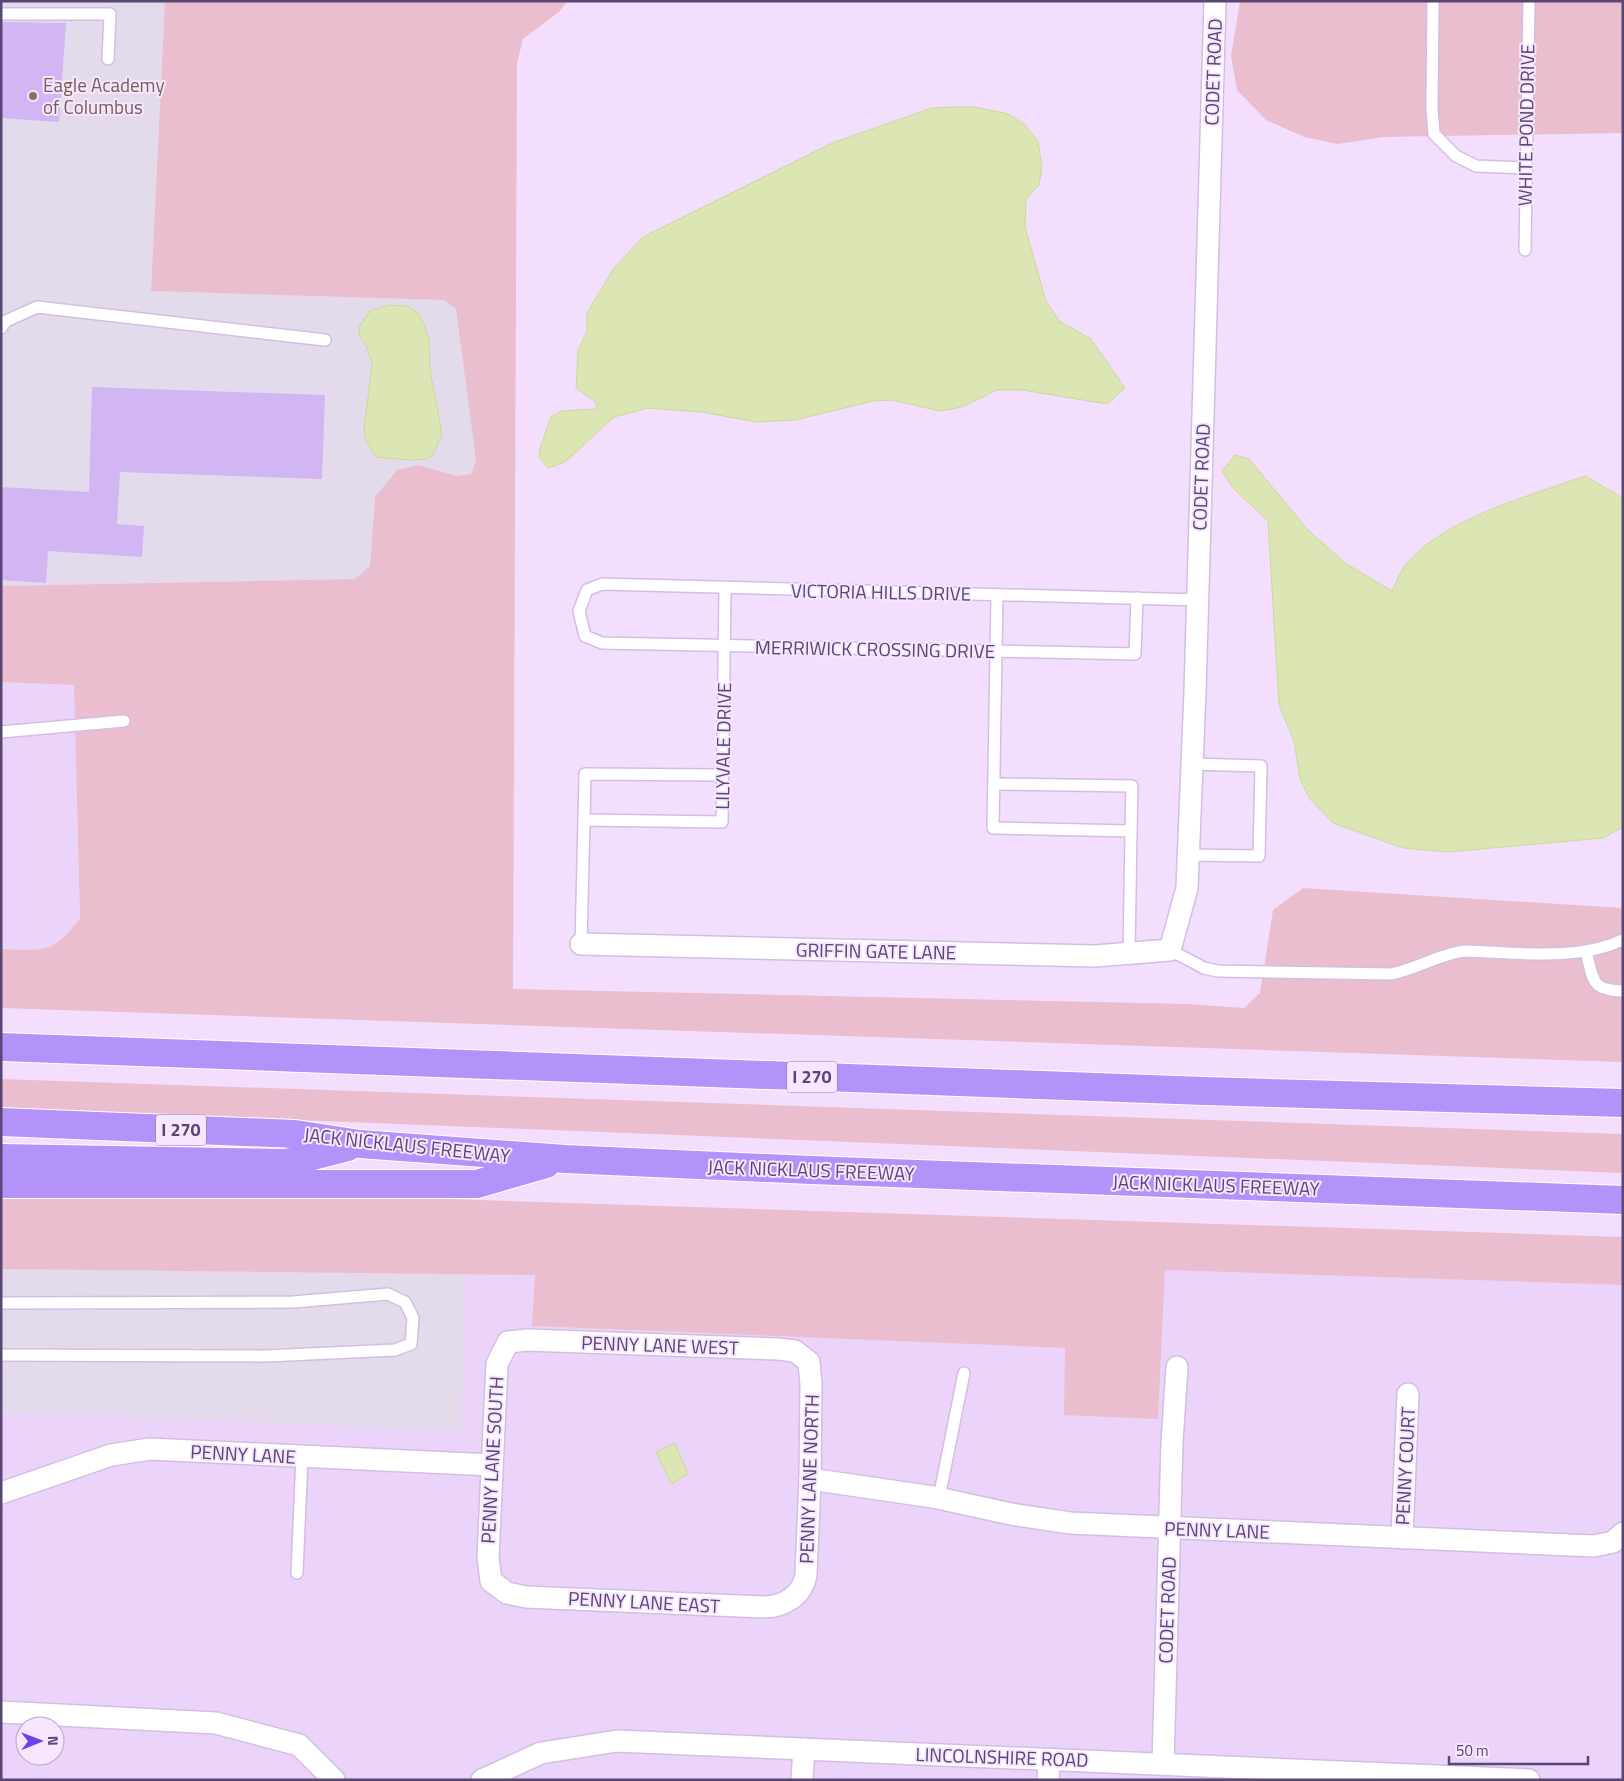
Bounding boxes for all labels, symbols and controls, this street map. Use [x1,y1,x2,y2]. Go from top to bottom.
street label: CODET ROAD [1196,18,1229,126]
street label: WHITE POND DRIVE [1510,44,1541,206]
place label: Eagle Academy of Columbus [43,70,165,121]
marker: Eagle Academy of Columbus [27,90,39,102]
street label: CODET ROAD [1184,423,1217,531]
street label: VICTORIA HILLS DRIVE [791,575,971,608]
street label: MERRIWICK CROSSING DRIVE [755,632,995,665]
street label: LILYVALE DRIVE [707,682,738,810]
street label: GRIFFIN GATE LANE [796,935,956,966]
road number: I 270 [787,1062,837,1092]
road number: I 270 [156,1114,206,1146]
street label: JACK NICKLAUS FREEWAY [302,1119,512,1170]
street label: JACK NICKLAUS FREEWAY [707,1151,916,1188]
street label: JACK NICKLAUS FREEWAY [1112,1166,1321,1203]
street label: PENNY LANE WEST [581,1327,739,1362]
street label: PENNY LANE SOUTH [473,1375,510,1544]
street label: PENNY LANE NORTH [791,1394,826,1564]
street label: PENNY COURT [1387,1406,1422,1526]
street label: PENNY LANE [190,1436,297,1471]
street label: PENNY LANE [1164,1513,1270,1546]
street label: CODET ROAD [1150,1556,1183,1664]
street label: PENNY LANE EAST [567,1583,721,1620]
north arrow [15,1716,65,1766]
scale bar [1449,1734,1588,1766]
text: N [43,1736,64,1746]
street label: LINCOLNSHIRE ROAD [915,1739,1089,1774]
text: 50 m [1456,1739,1489,1762]

